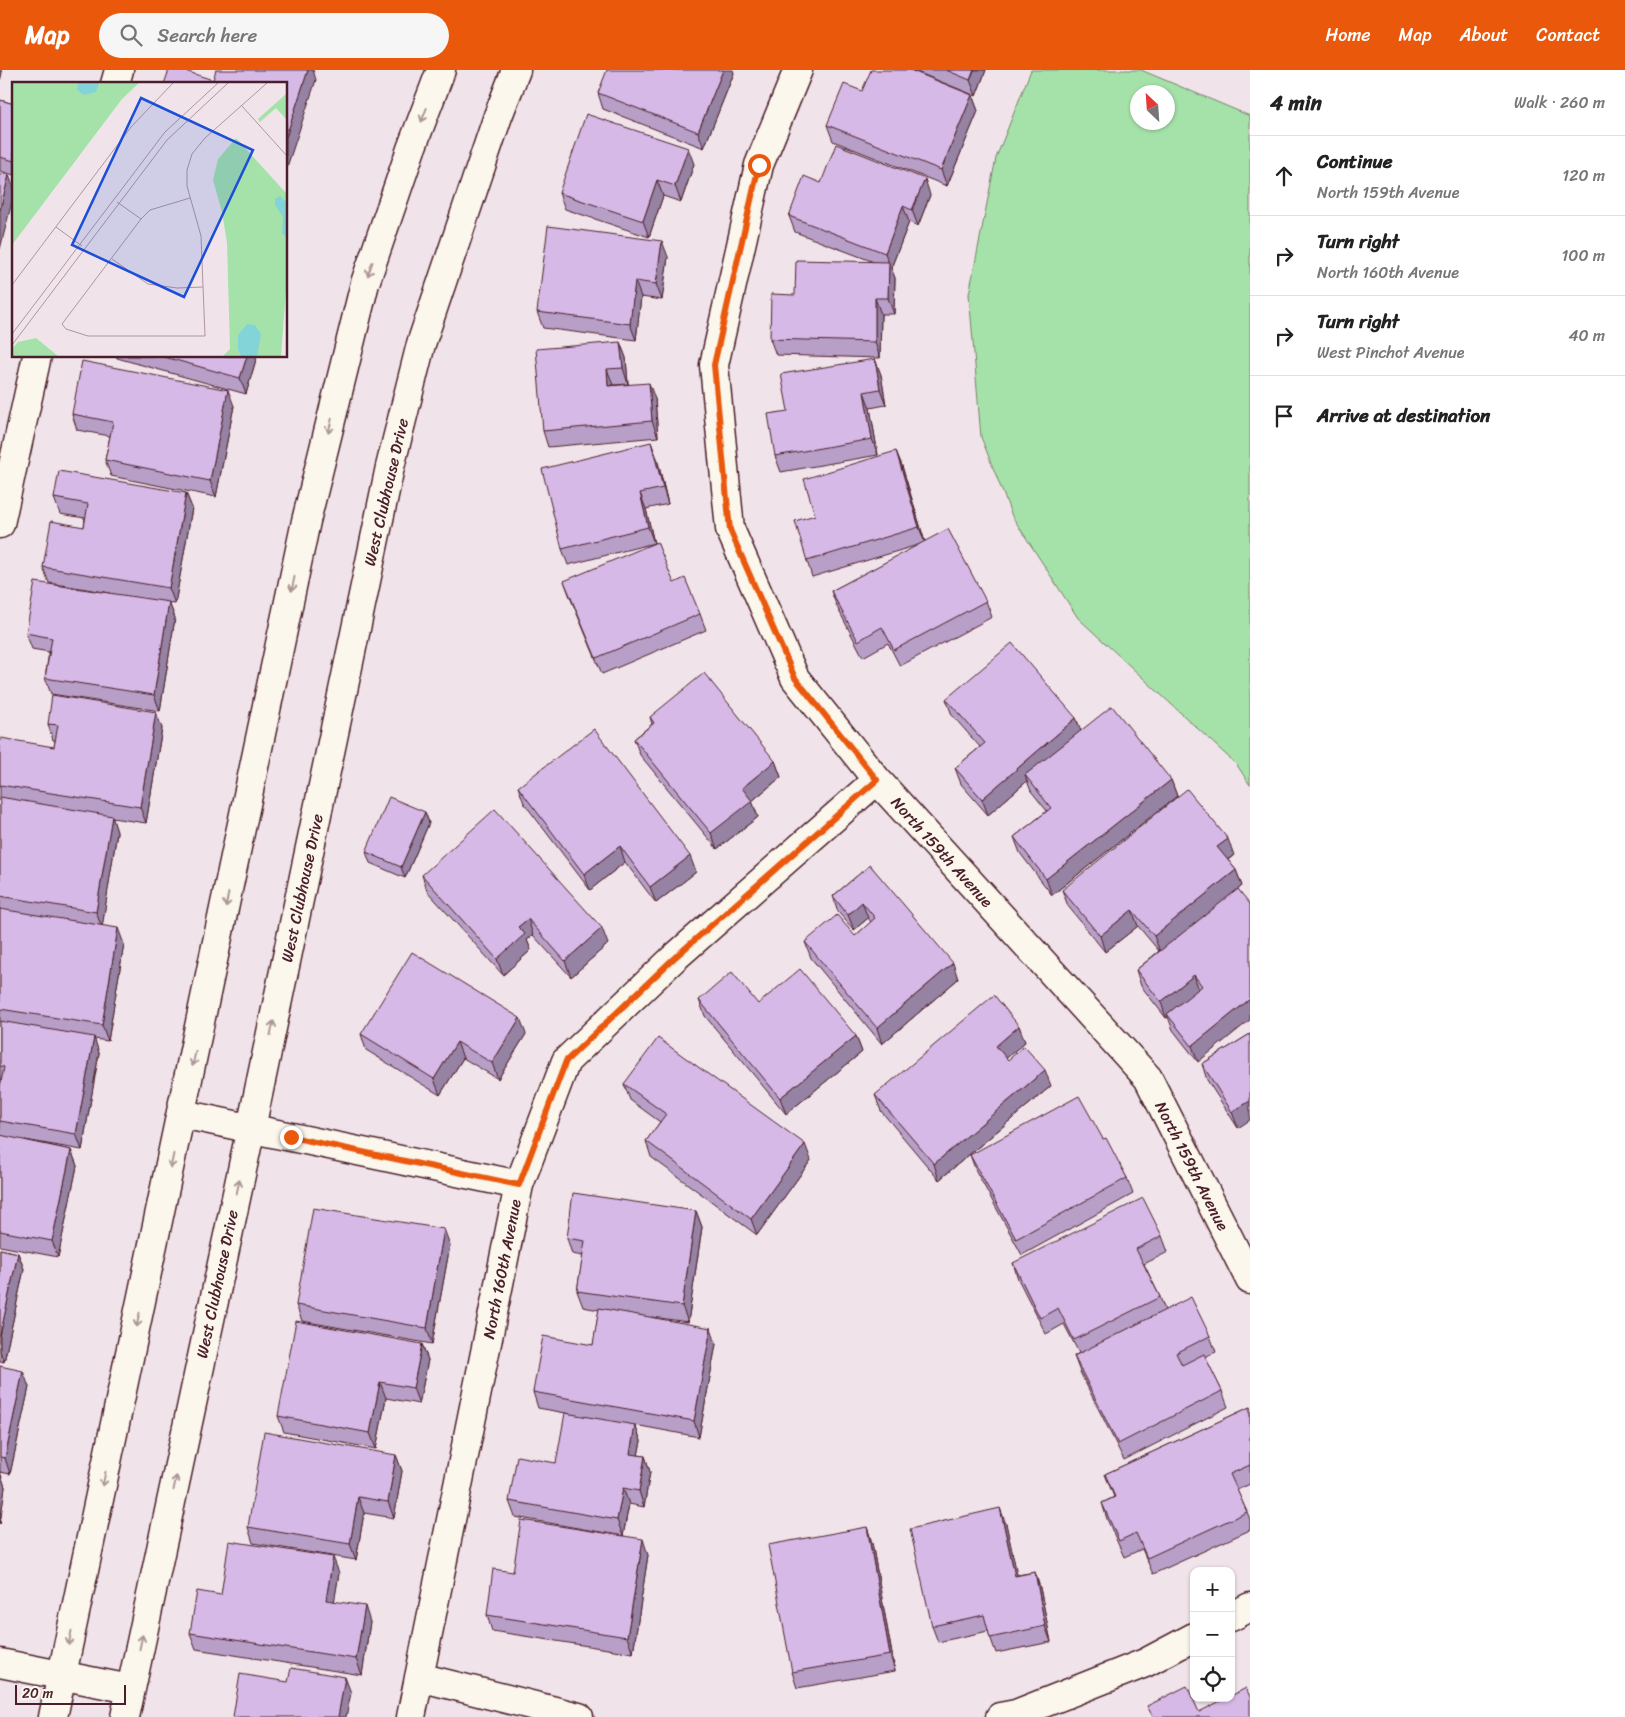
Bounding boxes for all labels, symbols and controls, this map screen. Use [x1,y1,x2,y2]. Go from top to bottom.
search box [99,13,449,58]
text: Map [25,14,69,56]
text: Search here [157,19,257,52]
text: Home [1326,19,1371,51]
text: Map [1399,19,1432,51]
text: About [1460,19,1508,51]
text: Contact [1536,19,1600,51]
icon: search [117,21,145,49]
inset map [12,82,288,358]
text: 4 min [1270,84,1322,122]
north arrow [1130,85,1175,130]
text: Walk · 260 m [1514,88,1605,117]
one-way arrow [418,108,427,123]
text: Continue [1317,145,1393,178]
route start [748,154,771,177]
text: 120 m [1562,161,1605,190]
icon: ahead [1270,162,1298,190]
text: North 159th Avenue [1317,178,1459,207]
text: Turn right [1317,225,1399,258]
text: 100 m [1561,241,1605,270]
icon: right [1270,242,1298,270]
text: North 160th Avenue [1317,258,1459,287]
one-way arrow [365,261,374,276]
text: Turn right [1317,305,1399,338]
text: 40 m [1568,321,1605,350]
icon: right [1270,322,1298,350]
text: West Pinchot Avenue [1317,338,1465,367]
text: Arrive at destination [1317,399,1490,432]
icon: arrive [1270,402,1298,430]
street label: West Clubhouse Drive [355,415,417,569]
one-way arrow [325,418,334,434]
one-way arrow [288,576,297,592]
street label: North 159th Avenue [884,789,1001,915]
street label: West Clubhouse Drive [272,811,332,965]
one-way arrow [222,891,231,907]
one-way arrow [268,1021,277,1037]
one-way arrow [188,1050,198,1066]
street label: North 159th Avenue [1147,1096,1237,1236]
route end [280,1126,303,1149]
one-way arrow [167,1153,176,1169]
one-way arrow [234,1180,244,1196]
street label: North 160th Avenue [474,1196,530,1341]
street label: West Clubhouse Drive [187,1207,247,1361]
one-way arrow [133,1312,142,1328]
one-way arrow [99,1471,108,1487]
one-way arrow [171,1475,180,1491]
map controls [1190,1567,1235,1702]
button: + [1190,1567,1235,1612]
button: − [1190,1612,1235,1657]
one-way arrow [65,1630,74,1646]
one-way arrow [136,1634,146,1650]
button: locate [1190,1657,1235,1702]
text: 20 m [22,1681,53,1706]
scale bar [15,1682,126,1705]

